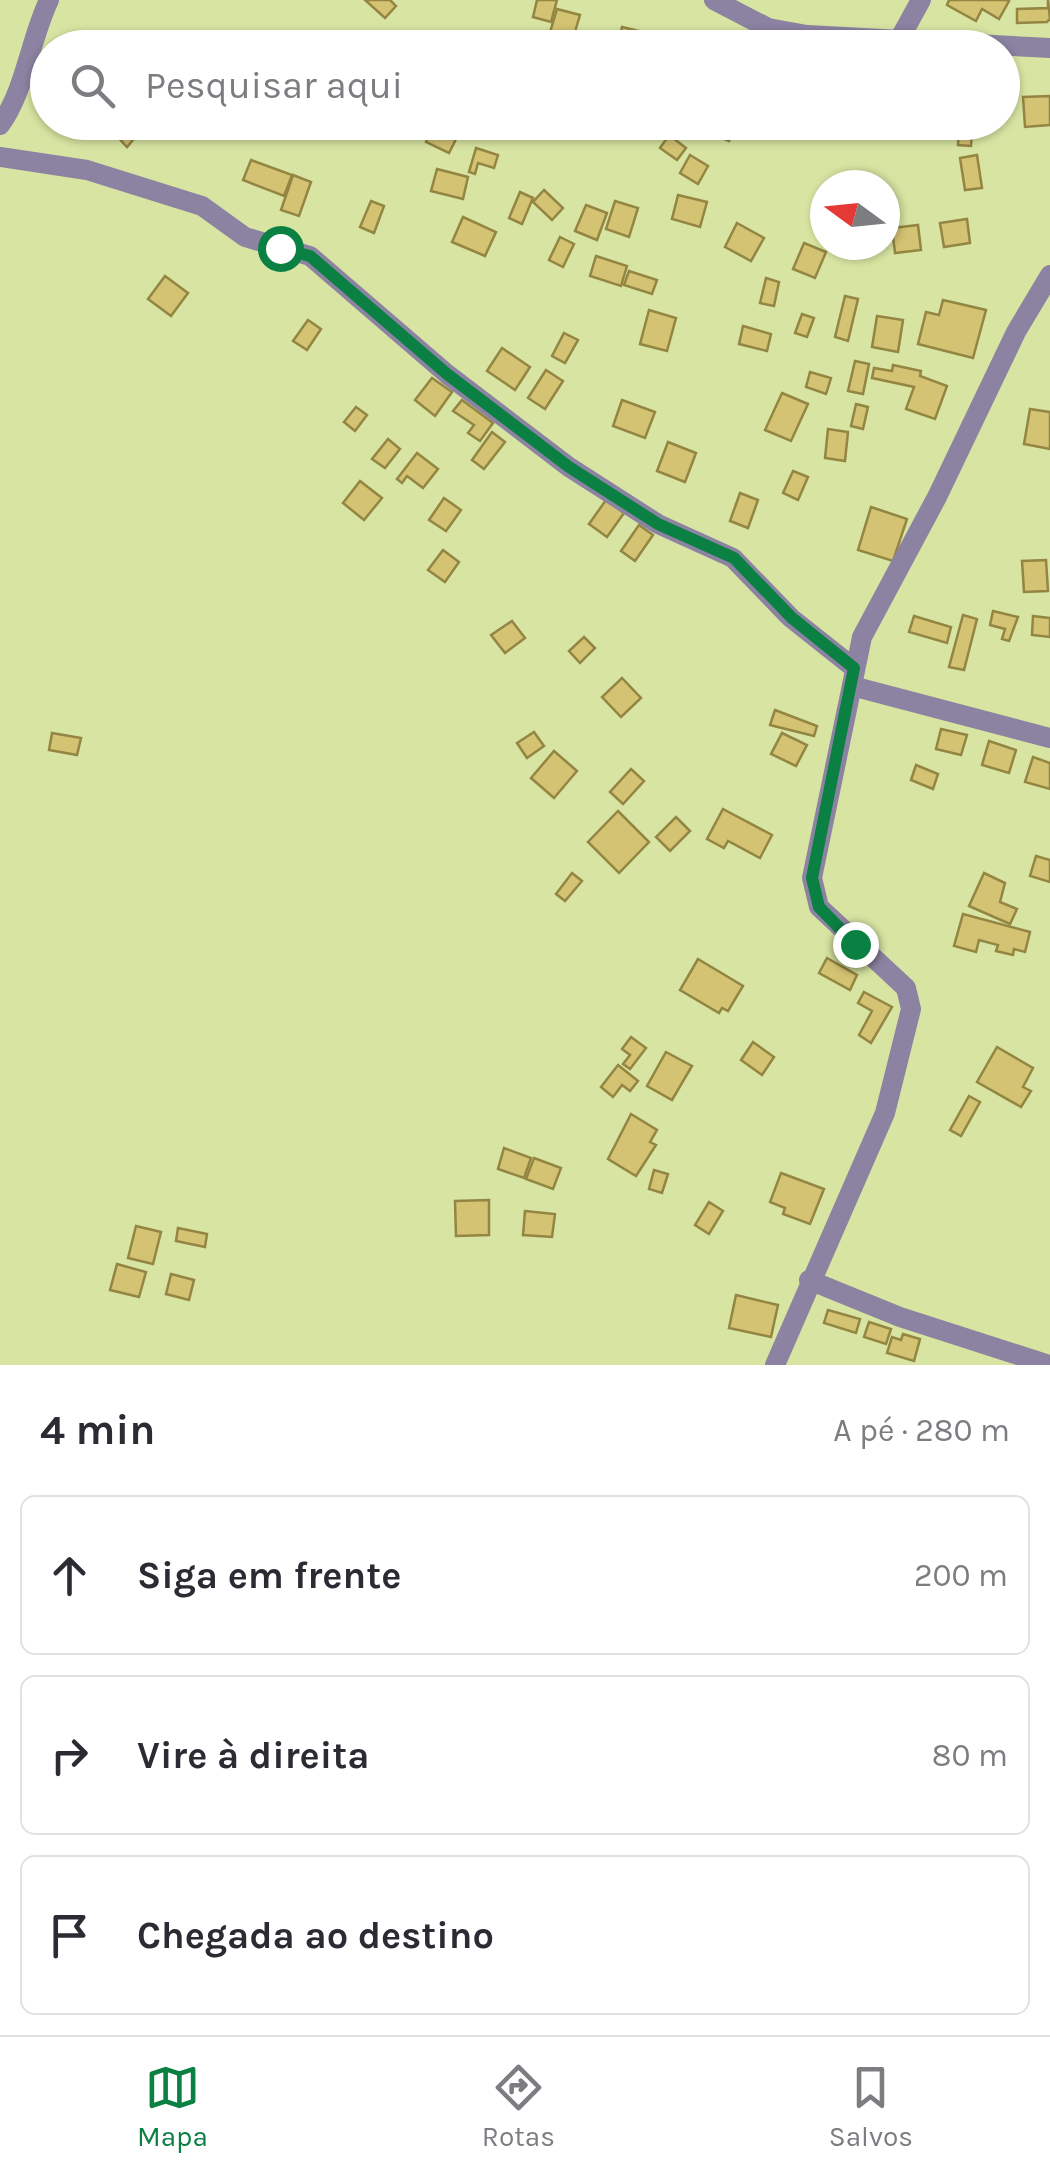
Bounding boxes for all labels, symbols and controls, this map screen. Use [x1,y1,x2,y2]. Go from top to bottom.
search box [30,30,1020,140]
icon: search [65,58,120,113]
text: Pesquisar aqui [145,63,403,108]
north arrow [810,170,900,260]
route start [258,226,304,272]
route end [833,922,879,968]
text: 4 min [40,1405,155,1455]
text: A pé · 280 m [833,1412,1010,1449]
icon: ahead [42,1548,97,1603]
text: Siga em frente [137,1553,401,1598]
text: 200 m [914,1557,1008,1594]
icon: right [42,1728,97,1783]
text: Vire à direita [137,1733,369,1778]
text: 80 m [932,1737,1008,1774]
icon: arrive [42,1908,97,1963]
text: Chegada ao destino [137,1913,494,1958]
tab: Mapa [137,2060,208,2153]
tab: Rotas [482,2060,555,2153]
tab: Salvos [829,2060,913,2153]

